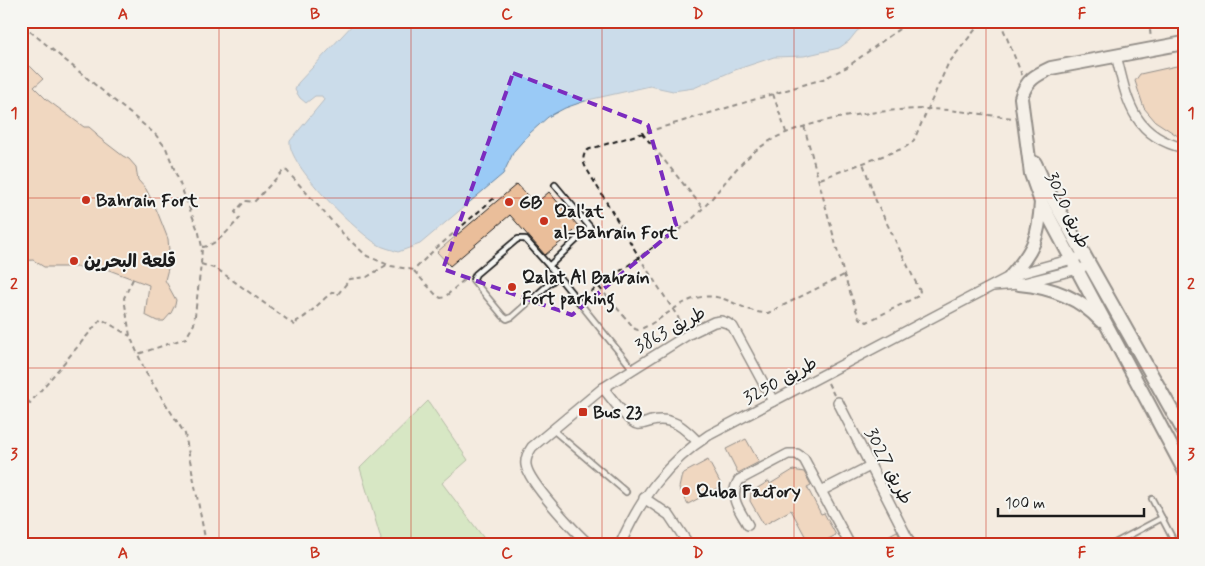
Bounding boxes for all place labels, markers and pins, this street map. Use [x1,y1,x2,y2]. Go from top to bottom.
place label: Bahrain Fort [96,189,198,213]
place label: GB [519,191,543,215]
marker: Bahrain Fort [80,194,92,206]
marker: GB [503,196,515,208]
place label: Qal'at al-Bahrain Fort [554,200,678,245]
marker: Qal'at al-Bahrain Fort [538,215,550,227]
place label: قلعة البحرين [84,250,176,274]
marker: قلعة البحرين [68,255,80,267]
place label: Qalat Al Bahrain Fort parking [522,266,650,313]
marker: Qalat Al Bahrain Fort parking [506,281,518,293]
place label: Bus 23 [593,401,643,425]
marker: Bus 23 [577,406,589,418]
place label: Quba Factory [696,480,801,504]
marker: Quba Factory [680,485,692,497]

